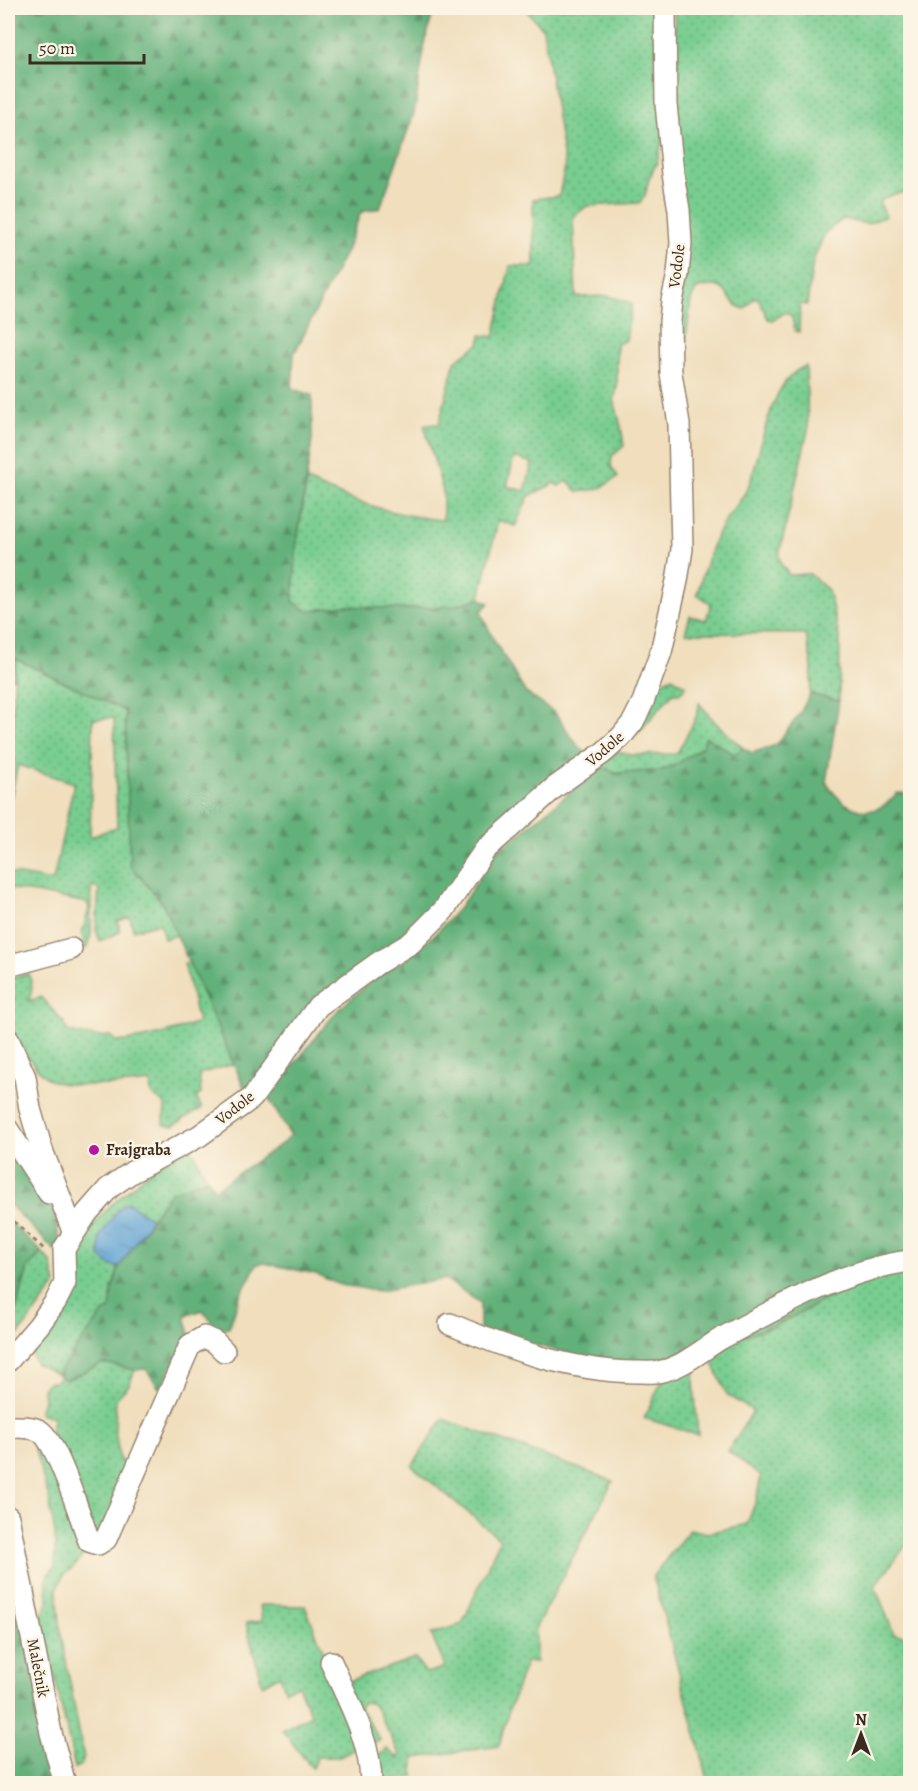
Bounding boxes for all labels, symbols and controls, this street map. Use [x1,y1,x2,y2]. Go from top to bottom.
scale bar [30,27,144,65]
text: 50 m [39,36,75,60]
street label: Vodole [663,243,691,290]
street label: Vodole [580,726,629,772]
street label: Vodole [210,1086,259,1131]
place label: Frajgraba [106,1139,171,1161]
marker: Frajgraba [87,1143,101,1157]
street label: Malečnik [21,1636,55,1700]
north arrow [831,1704,891,1764]
text: N [855,1709,867,1731]

